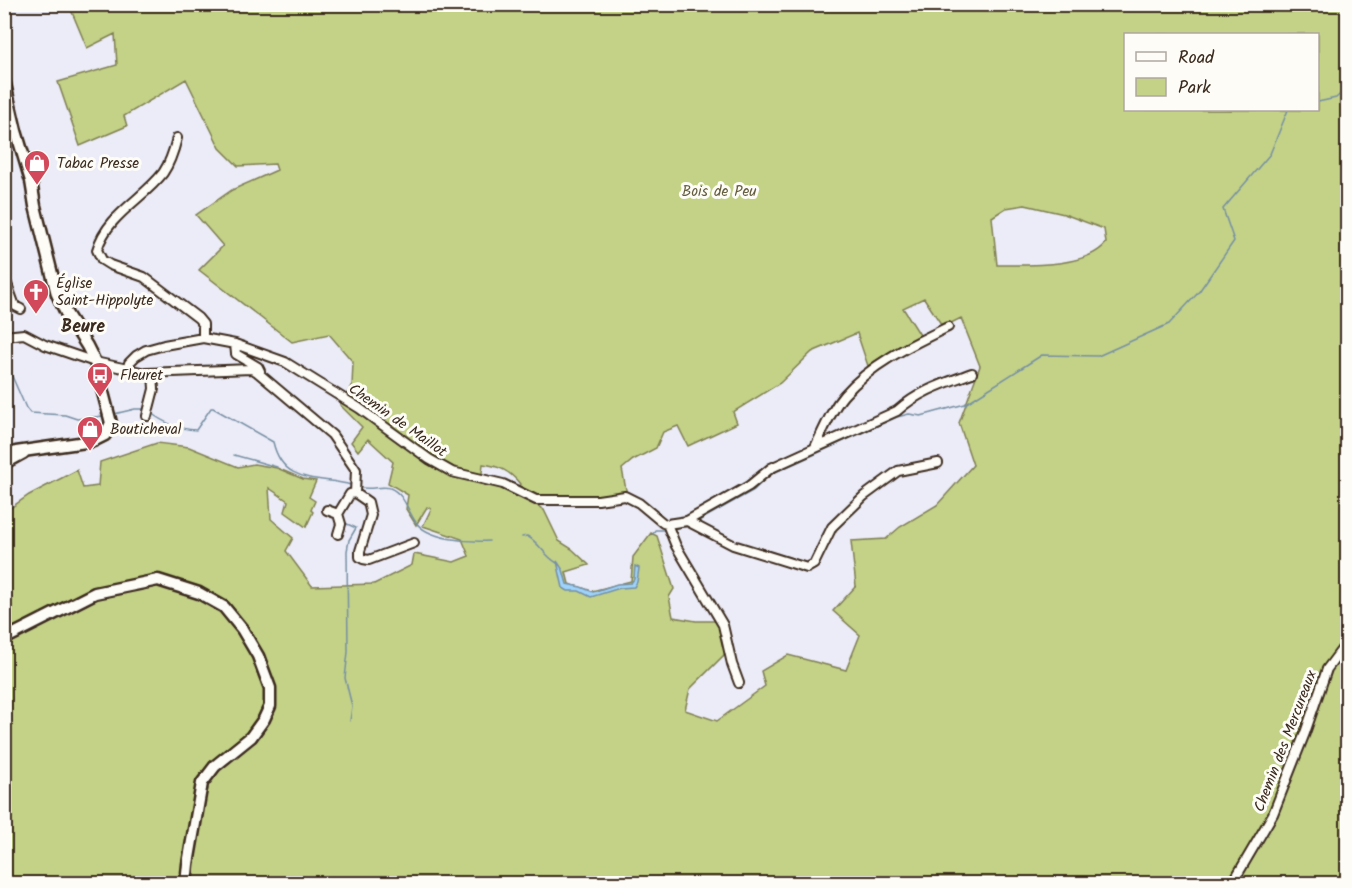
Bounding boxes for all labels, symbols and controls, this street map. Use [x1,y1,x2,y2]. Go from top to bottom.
legend [1124,33,1319,111]
text: Road [1178,44,1215,73]
text: Park [1178,74,1211,103]
shop icon: Tabac Presse [22,148,52,186]
place label: Tabac Presse [57,152,139,176]
park label: Bois de Peu [682,180,756,204]
place label: Église Saint-Hippolyte [56,272,154,313]
church icon: Église Saint-Hippolyte [21,277,51,315]
district label: Beure [61,313,105,342]
bus stop icon: Fleuret [85,360,115,398]
place label: Fleuret [120,364,163,388]
street label: Chemin de Maillot [343,378,452,464]
shop icon: Bouticheval [75,414,105,452]
place label: Bouticheval [110,418,182,442]
street label: Chemin des Mercureaux [1248,667,1324,816]

